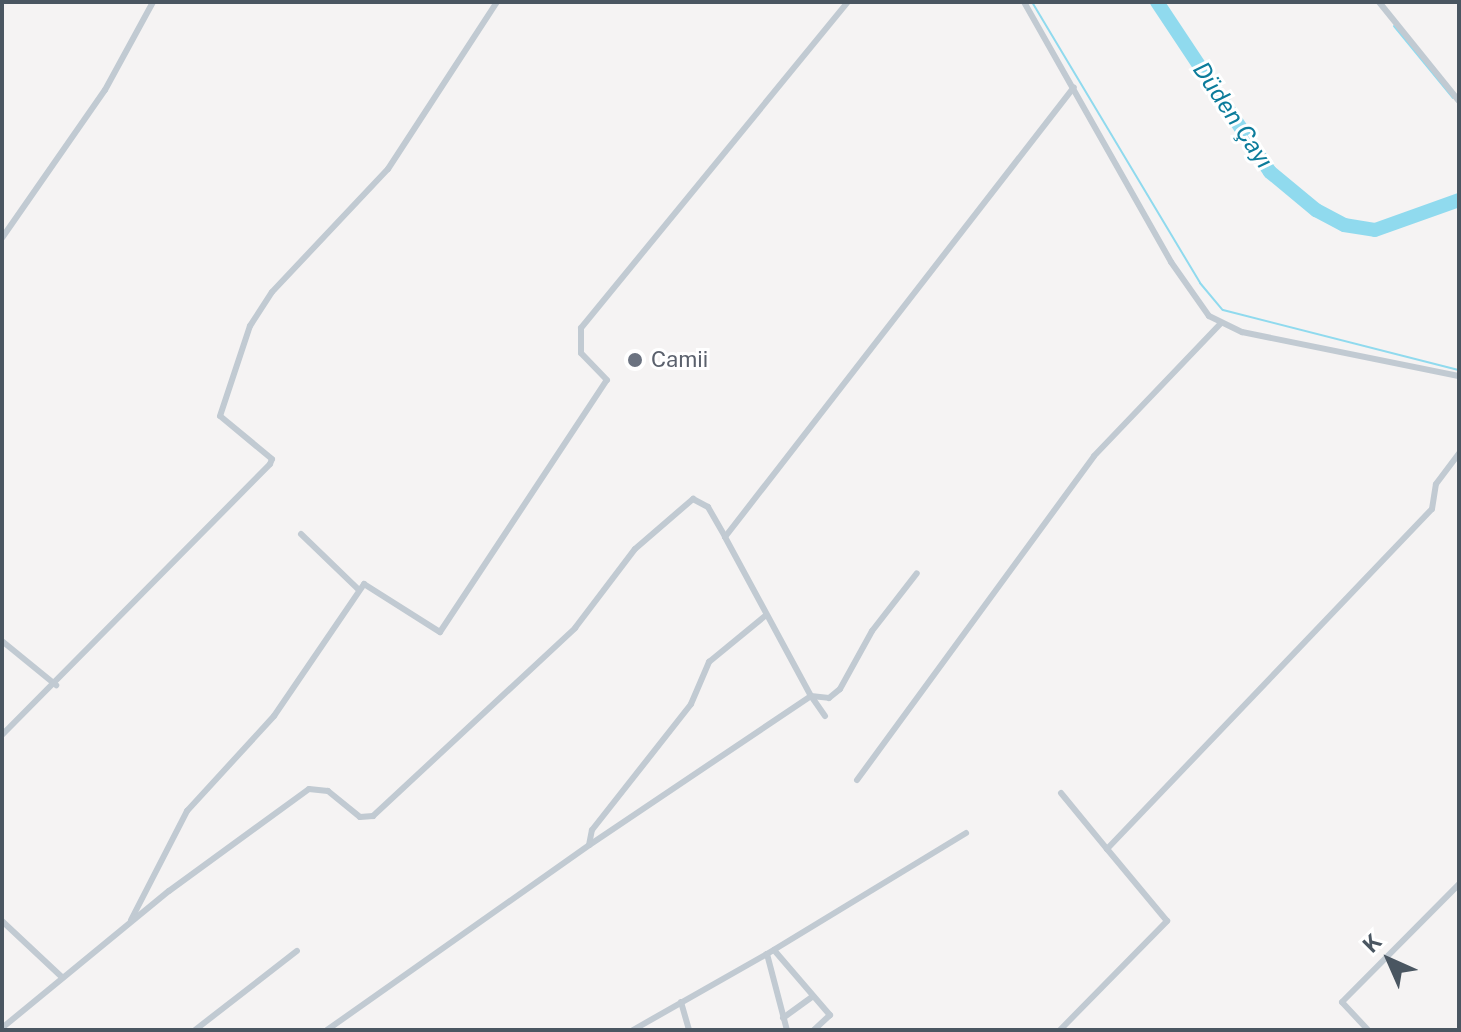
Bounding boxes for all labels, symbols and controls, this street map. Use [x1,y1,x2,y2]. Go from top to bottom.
water label: Düden Çayı [1187,56,1279,174]
place label: Camii [651,347,708,373]
marker: Camii [626,351,644,369]
north arrow [1349,920,1429,1000]
text: K [1357,928,1387,958]

